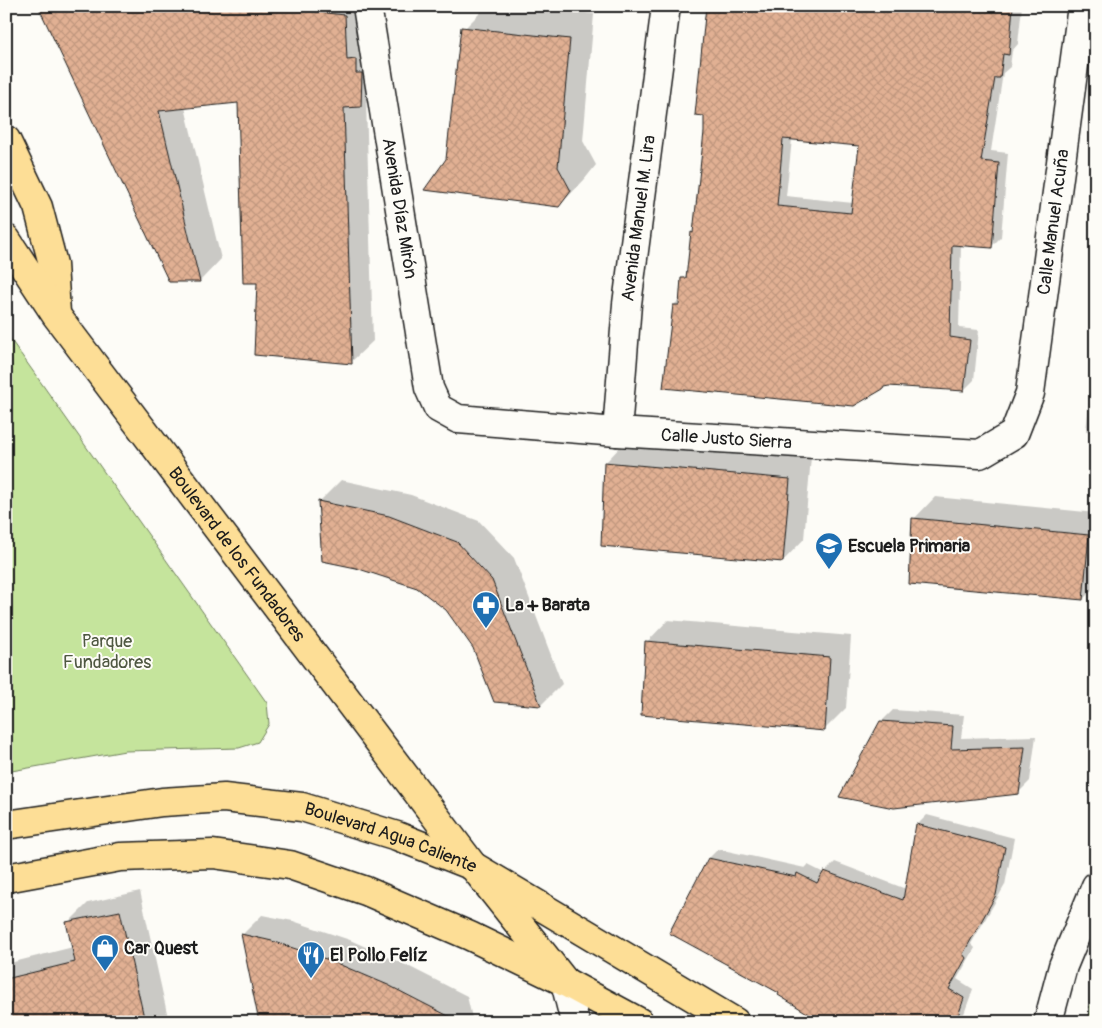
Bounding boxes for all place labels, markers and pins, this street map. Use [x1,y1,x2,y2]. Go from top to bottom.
school or university icon: Escuela Primaria [814,531,844,570]
place label: Escuela Primaria [848,535,971,558]
pharmacy icon: La + Barata [471,590,501,629]
place label: La + Barata [505,594,591,617]
shop icon: Car Quest [90,933,120,972]
place label: Car Quest [124,937,199,960]
restaurant icon: El Pollo Felíz [296,940,326,979]
place label: El Pollo Felíz [330,944,428,967]

